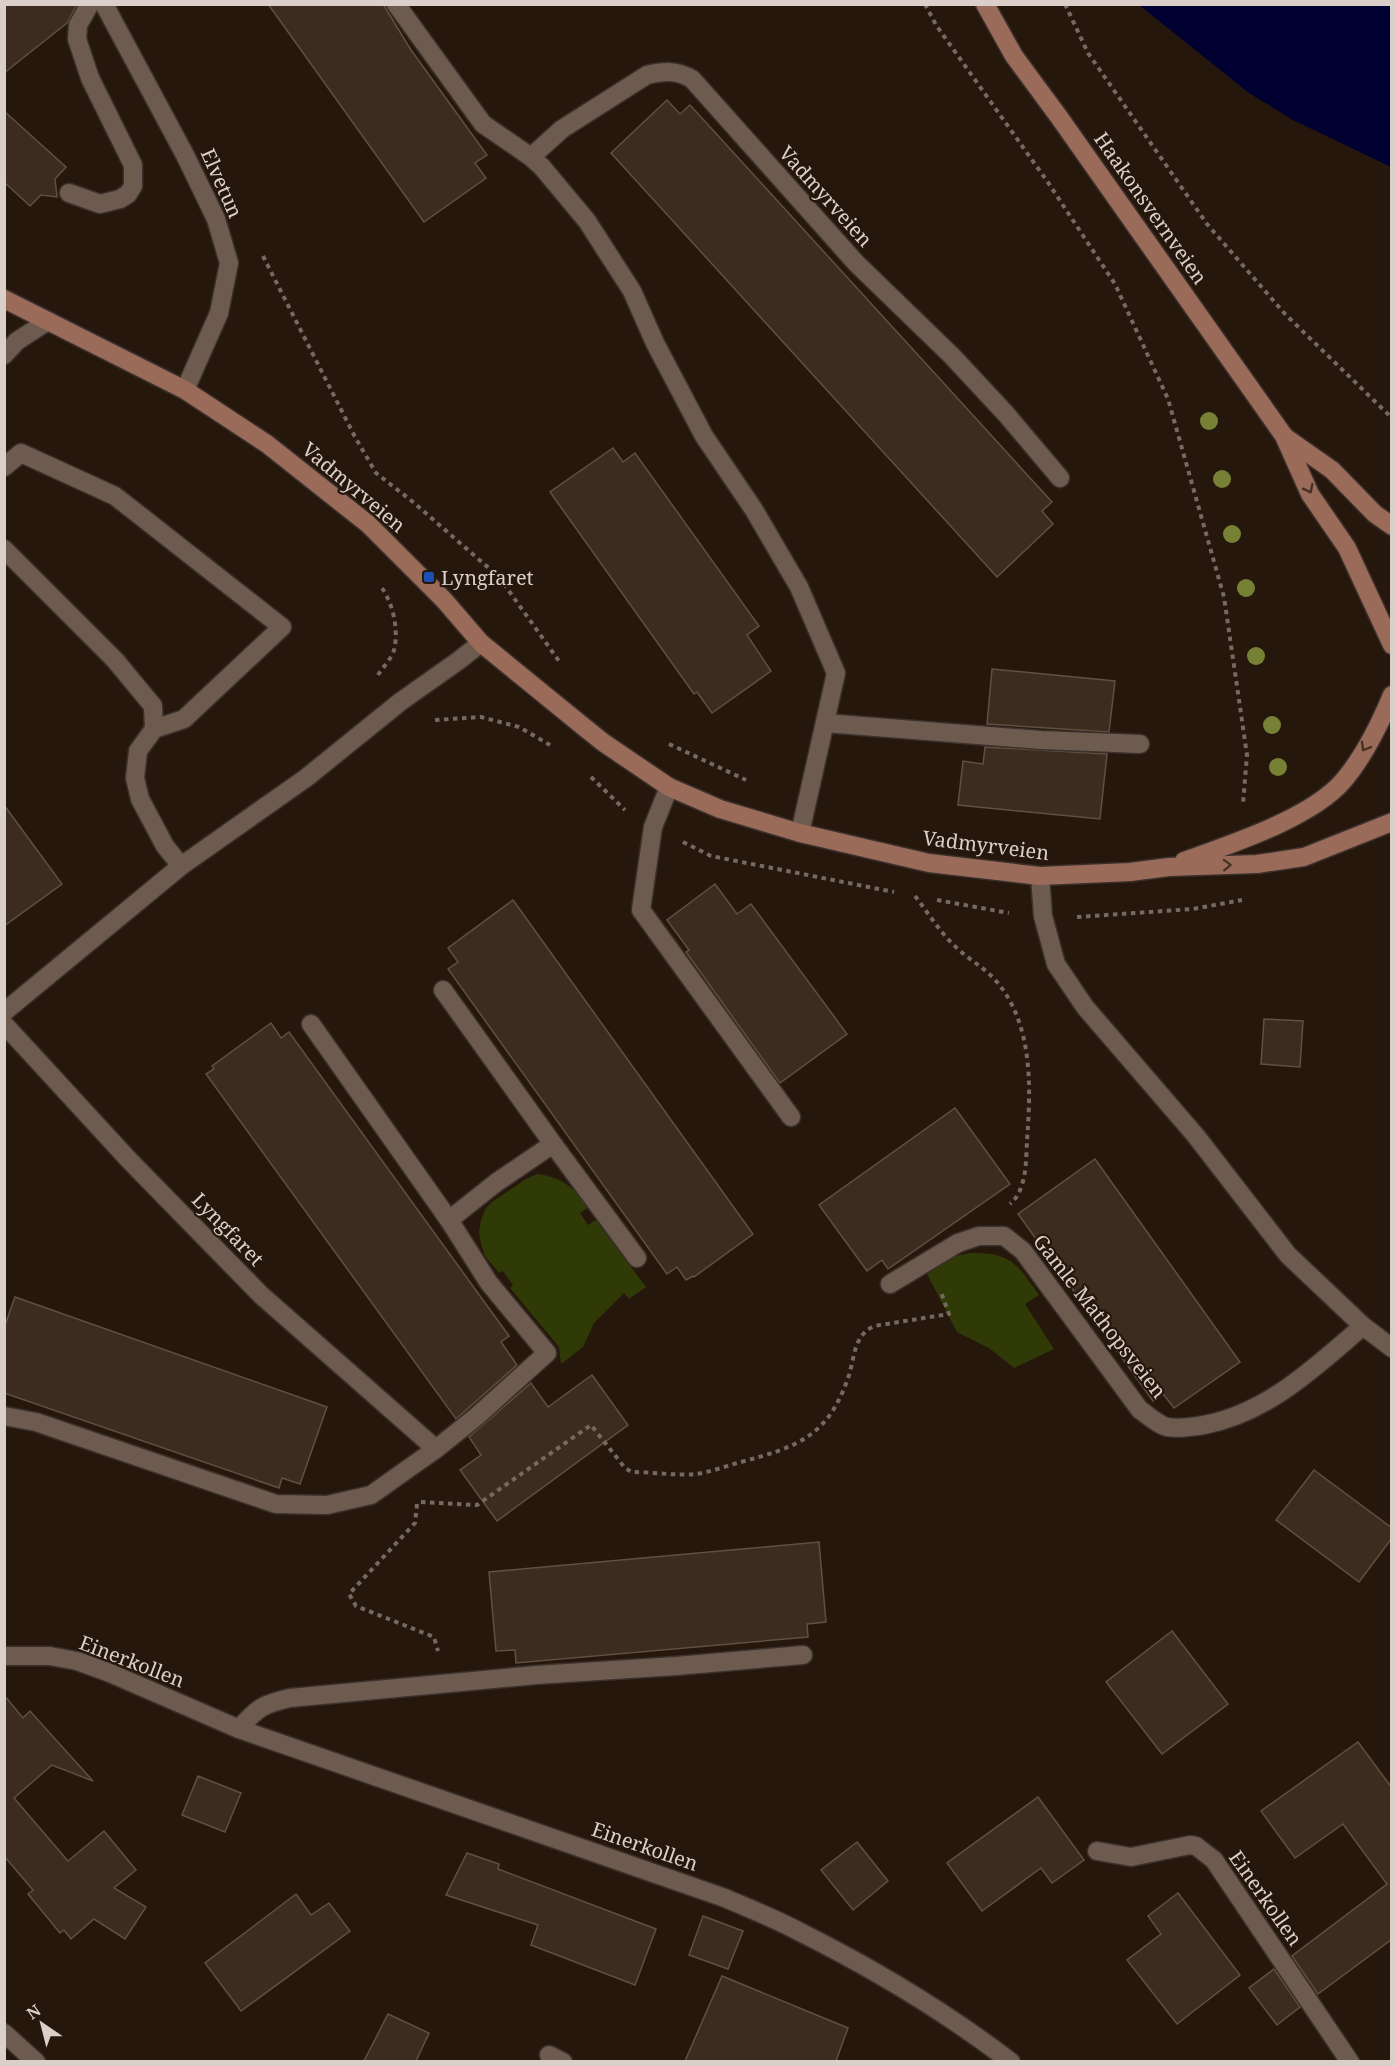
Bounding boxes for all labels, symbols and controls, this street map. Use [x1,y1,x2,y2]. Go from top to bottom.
street label: Haakonsvernveien [1088,127,1214,290]
street label: Vadmyrveien [773,140,879,252]
street label: Elvetun [195,144,249,222]
street label: Vadmyrveien [297,436,412,538]
one-way arrow [1301,483,1313,494]
place label: Lyngfaret [441,564,534,591]
marker: Lyngfaret [422,570,436,584]
one-way arrow [1361,741,1373,751]
street label: Vadmyrveien [921,824,1051,866]
one-way arrow [1223,859,1232,871]
street label: Lyngfaret [186,1186,270,1272]
street label: Gamle Mathopsveien [1027,1228,1173,1404]
street label: Einerkollen [75,1629,189,1693]
street label: Einerkollen [588,1815,702,1877]
street label: Einerkollen [1223,1845,1309,1951]
north arrow [12,1994,72,2054]
text: N [22,1999,45,2024]

